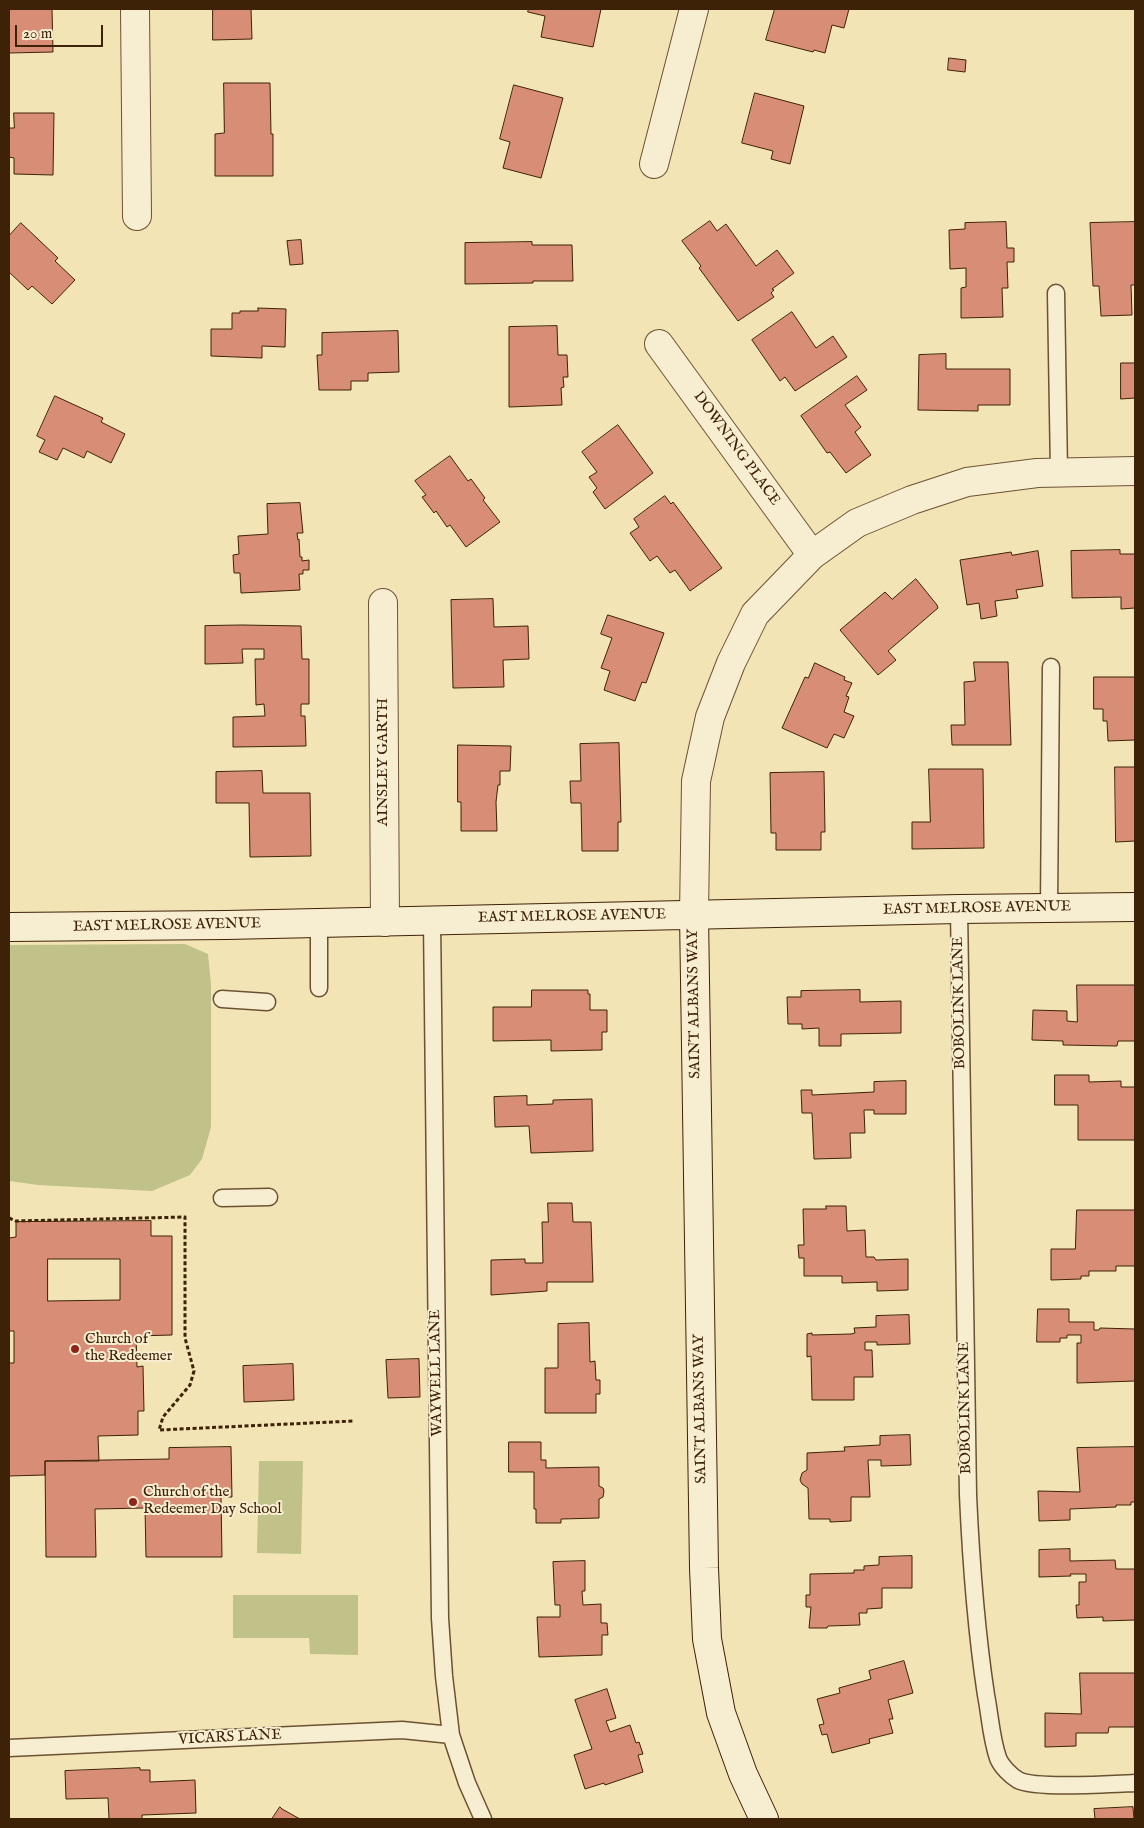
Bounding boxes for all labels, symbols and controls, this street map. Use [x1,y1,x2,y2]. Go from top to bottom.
scale bar [18,15,105,47]
text: 20 m [23,24,52,43]
street label: DOWNING PLACE [689,389,783,509]
street label: AINSLEY GARTH [375,698,393,826]
street label: EAST MELROSE AVENUE [883,898,1071,920]
street label: EAST MELROSE AVENUE [478,906,666,928]
street label: EAST MELROSE AVENUE [73,915,261,937]
street label: SAINT ALBANS WAY [685,929,705,1079]
street label: BOBOLINK LANE [950,936,970,1070]
street label: WAYWELL LANE [427,1309,447,1437]
place label: Church of the Redeemer [85,1331,172,1366]
street label: SAINT ALBANS WAY [691,1334,711,1484]
street label: BOBOLINK LANE [956,1341,976,1475]
marker: Church of the Redeemer [69,1343,81,1355]
place label: Church of the Redeemer Day School [143,1484,282,1519]
marker: Church of the Redeemer Day School [127,1496,139,1508]
street label: VICARS LANE [178,1726,282,1750]

